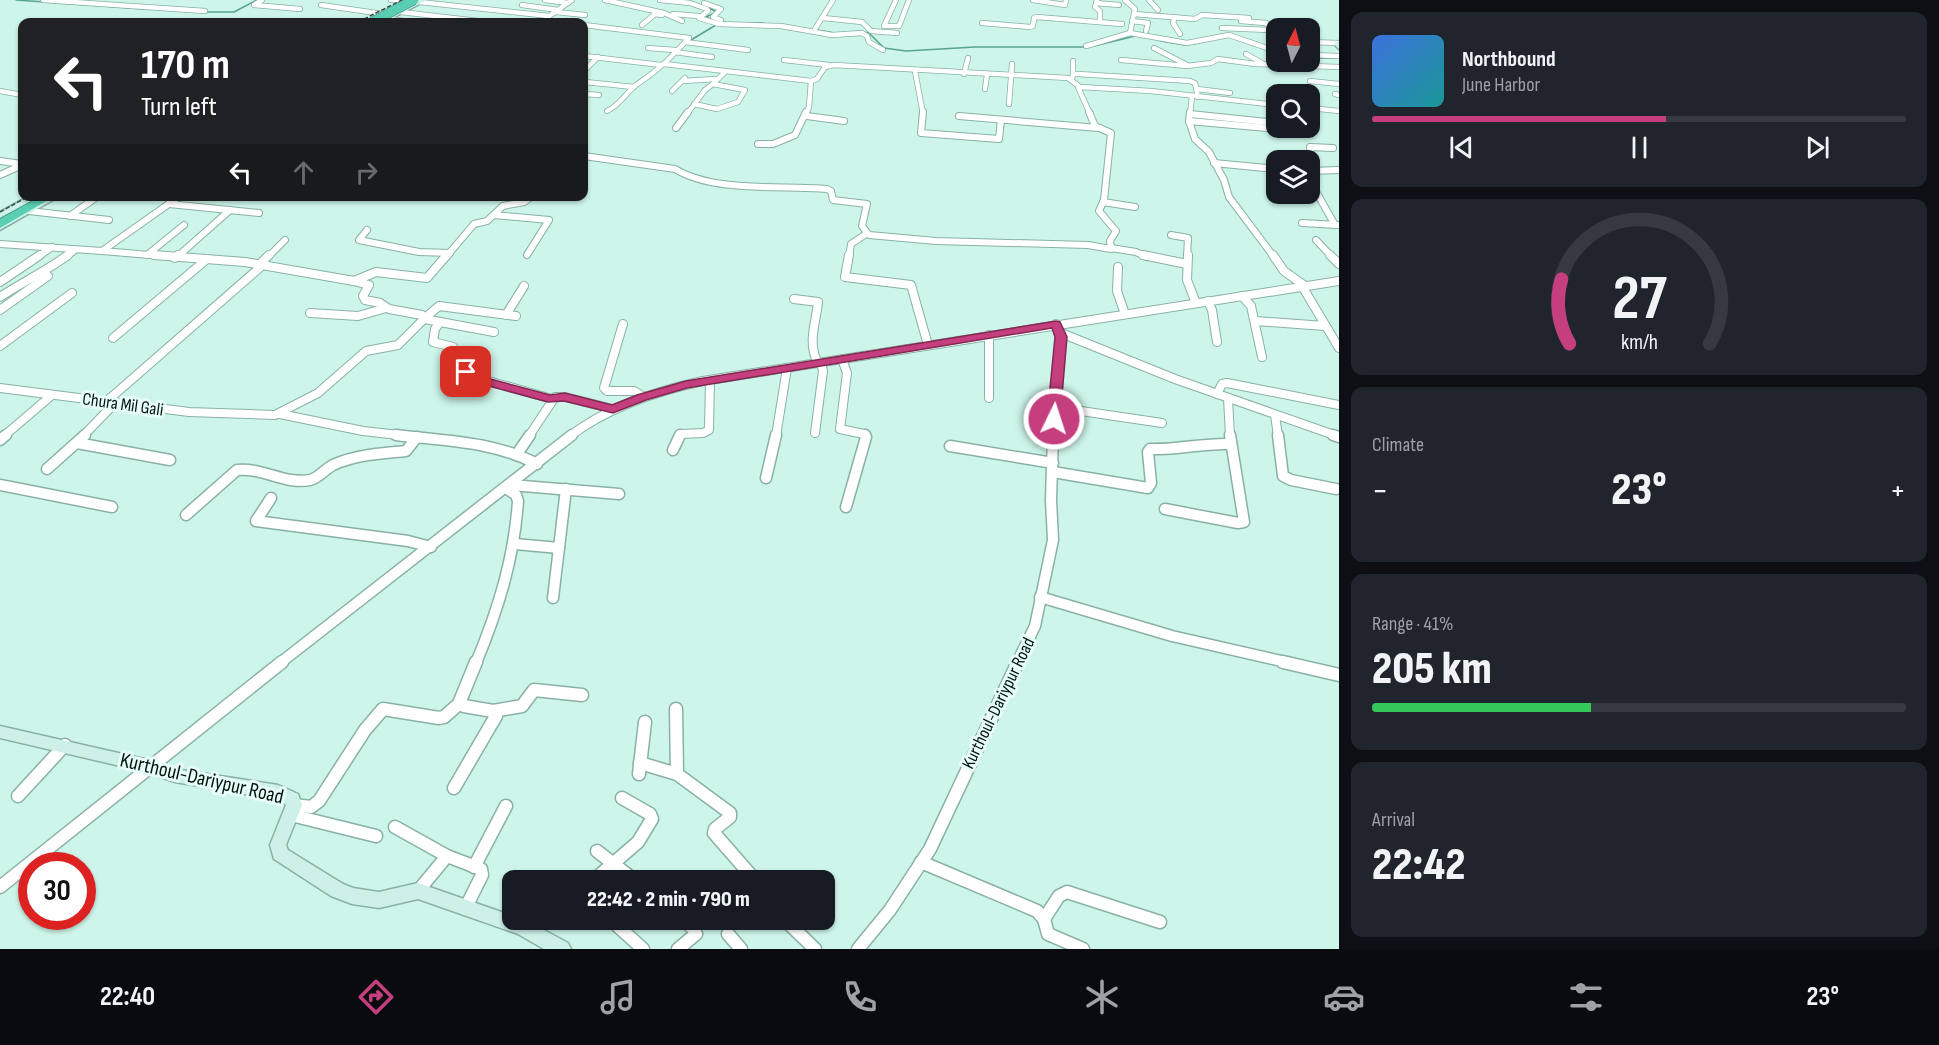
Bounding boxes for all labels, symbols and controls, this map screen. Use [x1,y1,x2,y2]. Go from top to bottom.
north arrow [1266,18,1320,72]
map controls [1266,18,1320,204]
text: 170 m [141,40,230,91]
icon: left [42,42,120,120]
text: Northbound [1462,46,1556,73]
text: June Harbor [1462,73,1540,97]
button: search [1266,84,1320,138]
text: Turn left [141,91,217,123]
icon: previous [1445,131,1478,164]
icon: pause [1623,131,1656,164]
icon: next [1801,131,1834,164]
button: layers [1266,150,1320,204]
icon: left [224,156,257,189]
icon: ahead [287,156,320,189]
icon: right [350,156,383,189]
text: 27 [1612,262,1667,337]
text: km/h [1620,331,1658,356]
pin [440,346,491,397]
icon: arrive [449,355,482,388]
position arrow [1022,387,1086,451]
street label: Chura Mil Gali [81,388,165,421]
text: Climate [1372,433,1424,457]
text: 23° [1611,463,1667,518]
text: − [1372,471,1388,511]
text: + [1890,471,1906,511]
text: Range · 41% [1372,612,1453,636]
street label: Kurthoul-Dariypur Road [958,634,1039,772]
text: 205 km [1372,642,1492,697]
street label: Kurthoul-Dariypur Road [118,748,286,809]
text: Arrival [1372,808,1415,832]
text: 22:42 [1372,838,1465,893]
speed limit sign: 30 [18,852,96,930]
text: 22:42 · 2 min · 790 m [587,886,750,913]
icon: directions [355,976,397,1018]
icon: music [597,976,639,1018]
icon: phone [839,976,881,1018]
icon: climate [1081,976,1123,1018]
icon: car [1323,976,1365,1018]
icon: filters [1565,976,1607,1018]
text: 22:40 [100,981,155,1013]
text: 23° [1807,981,1839,1013]

